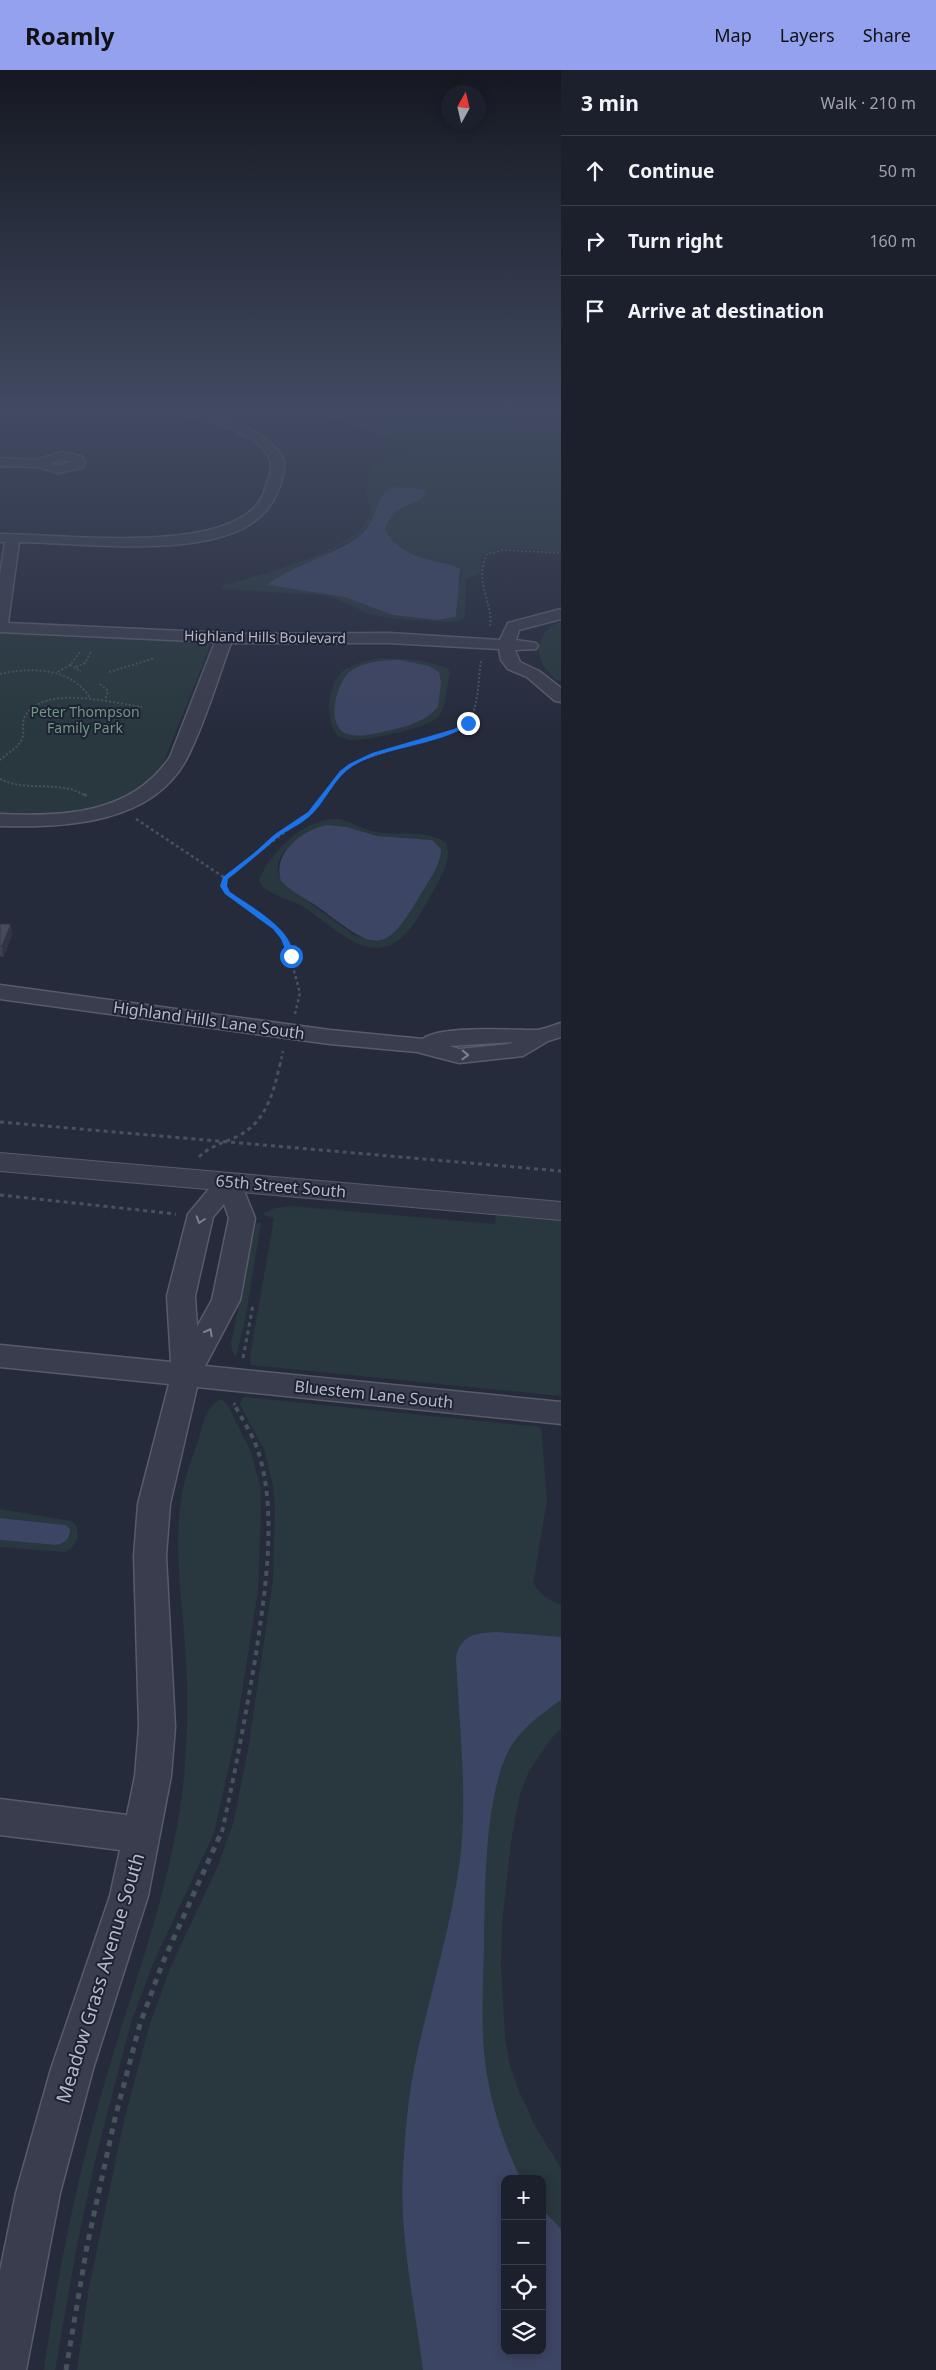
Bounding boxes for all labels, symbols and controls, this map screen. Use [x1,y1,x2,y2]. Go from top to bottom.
text: Roamly [25,19,114,52]
text: Map [714,23,752,47]
text: Layers [780,23,835,47]
text: Share [863,23,911,47]
north arrow [441,85,486,130]
text: 3 min [581,89,639,117]
text: Walk · 210 m [821,92,916,114]
icon: ahead [581,157,609,185]
text: Continue [628,158,714,184]
text: 50 m [879,160,916,182]
icon: right [581,227,609,255]
text: Turn right [628,228,723,254]
text: 160 m [869,230,916,252]
icon: arrive [581,297,609,325]
text: Arrive at destination [628,298,824,324]
street label: Highland Hills Boulevard [184,626,346,647]
park label: Peter Thompson Family Park [30,702,140,737]
route end [457,712,480,735]
route start [280,945,303,968]
street label: Highland Hills Lane South [112,996,306,1044]
one-way arrow [462,1050,470,1061]
street label: 65th Street South [215,1169,347,1203]
one-way arrow [196,1216,206,1224]
one-way arrow [203,1328,213,1337]
street label: Bluestem Lane South [294,1375,454,1413]
street label: Meadow Grass Avenue South [50,1850,150,2106]
map controls [501,2175,546,2355]
button: + [501,2175,546,2220]
button: − [501,2220,546,2265]
button: locate [501,2265,546,2310]
button: layers [501,2310,546,2355]

